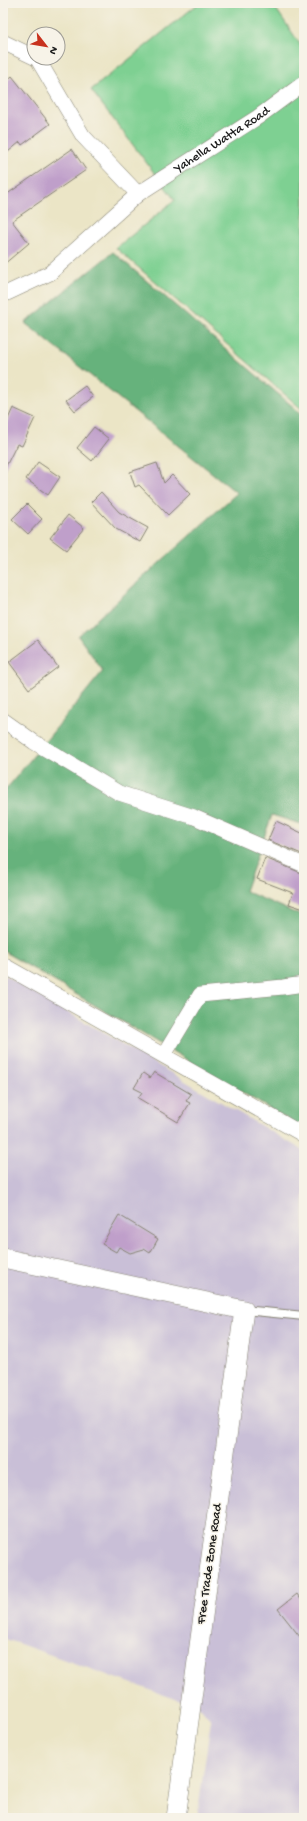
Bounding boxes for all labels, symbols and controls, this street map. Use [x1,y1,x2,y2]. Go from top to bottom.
north arrow [26,26,66,66]
text: N [46,44,60,56]
street label: Yahella Watta Road [171,103,274,177]
street label: Free Trade Zone Road [194,1501,226,1626]

